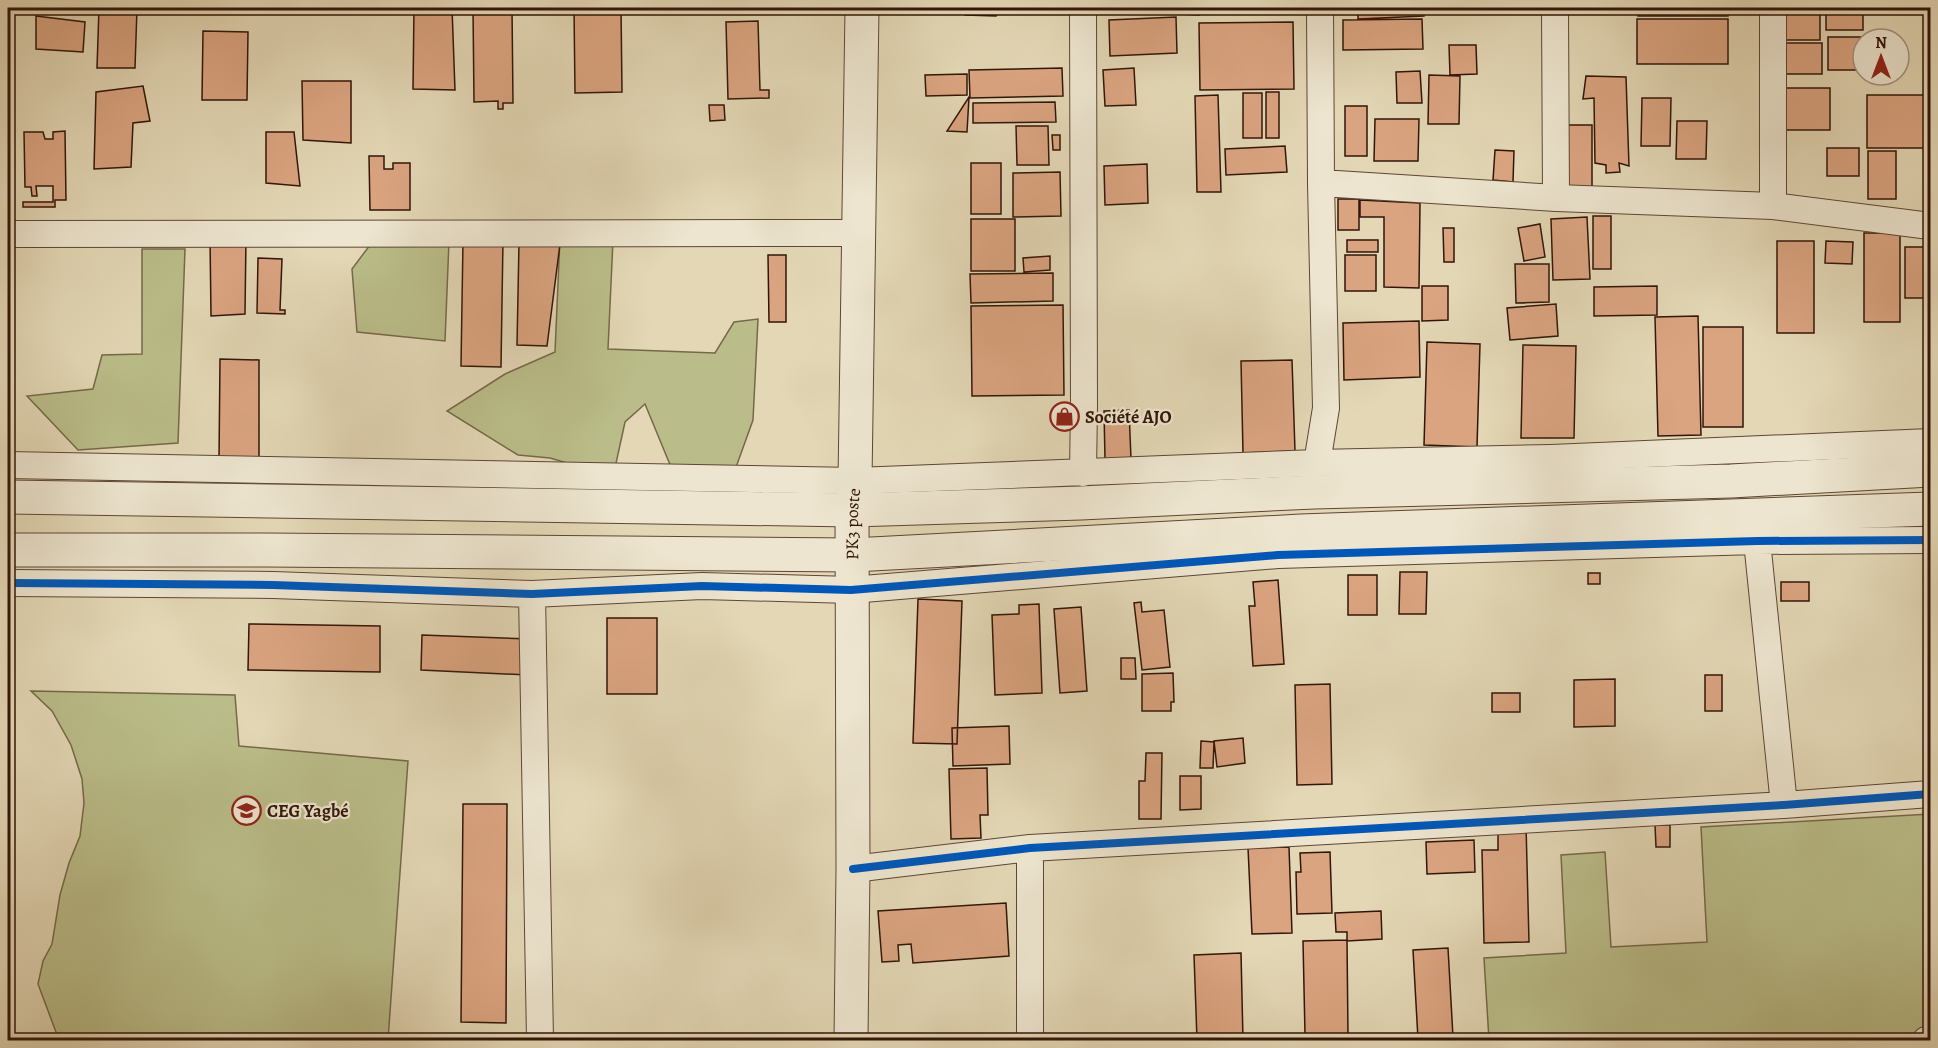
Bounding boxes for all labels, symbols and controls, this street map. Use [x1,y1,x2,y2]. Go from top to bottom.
north arrow [1851,27,1911,87]
text: N [1875,32,1887,54]
shop icon: Société AJO [1048,401,1080,433]
place label: Société AJO [1085,405,1172,429]
street label: PK3 poste [840,487,866,560]
school or university icon: CEG Yagbé [230,795,262,827]
place label: CEG Yagbé [267,799,348,823]

